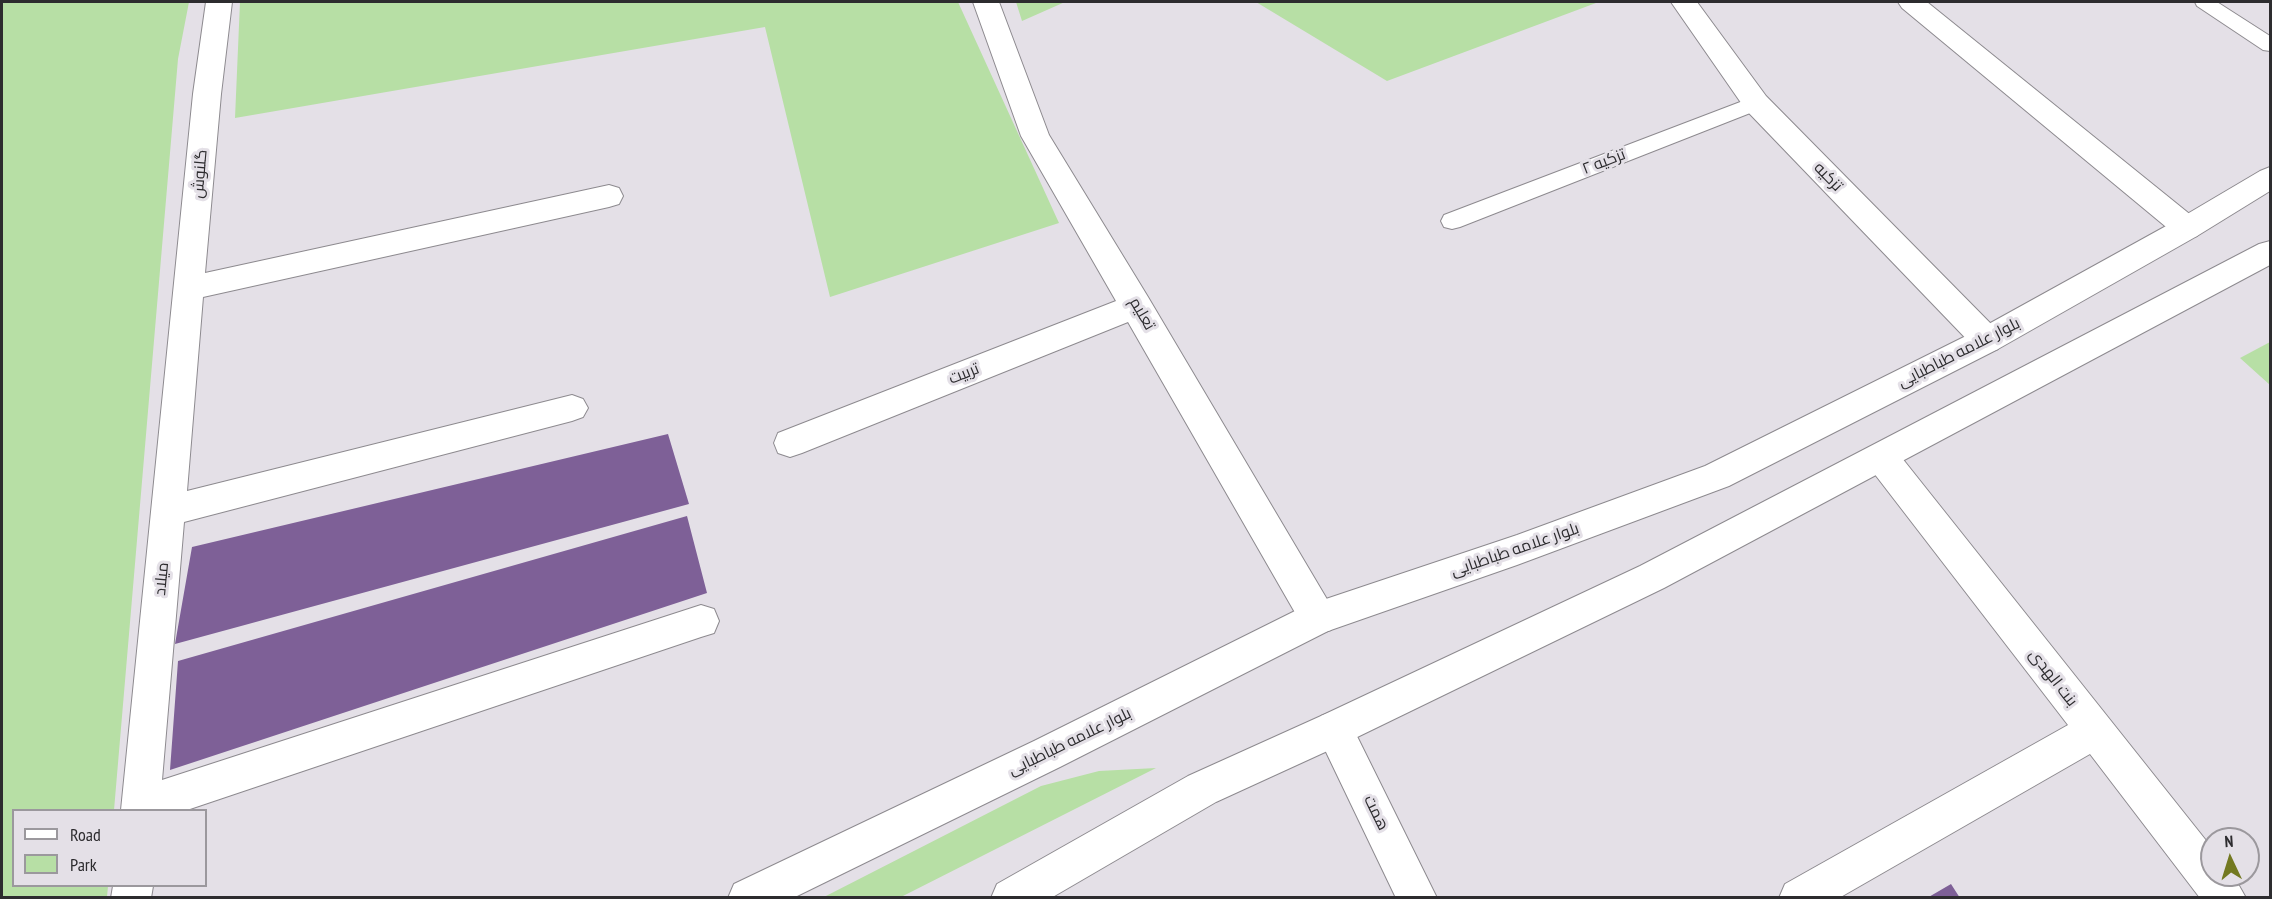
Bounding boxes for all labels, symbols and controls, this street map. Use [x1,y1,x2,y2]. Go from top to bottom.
street label: تزکیه ۲ [1580,145,1628,179]
street label: گلنوش [188,149,212,199]
street label: تزکیه [1810,158,1846,196]
street label: تعلیم [1125,294,1159,334]
street label: بلوار علامه طباطبایی [1895,314,2023,392]
street label: تربیت [946,359,982,389]
street label: بلوار علامه طباطبایی [1448,519,1582,581]
street label: میلاد [151,562,173,596]
street label: بنت الهدی [2025,645,2081,711]
street label: بلوار علامه طباطبایی [1005,704,1135,780]
street label: همت [1359,792,1393,834]
legend [12,809,207,887]
text: Road [70,823,101,846]
north arrow [2200,827,2260,887]
text: N [2224,831,2234,851]
text: Park [70,853,97,876]

